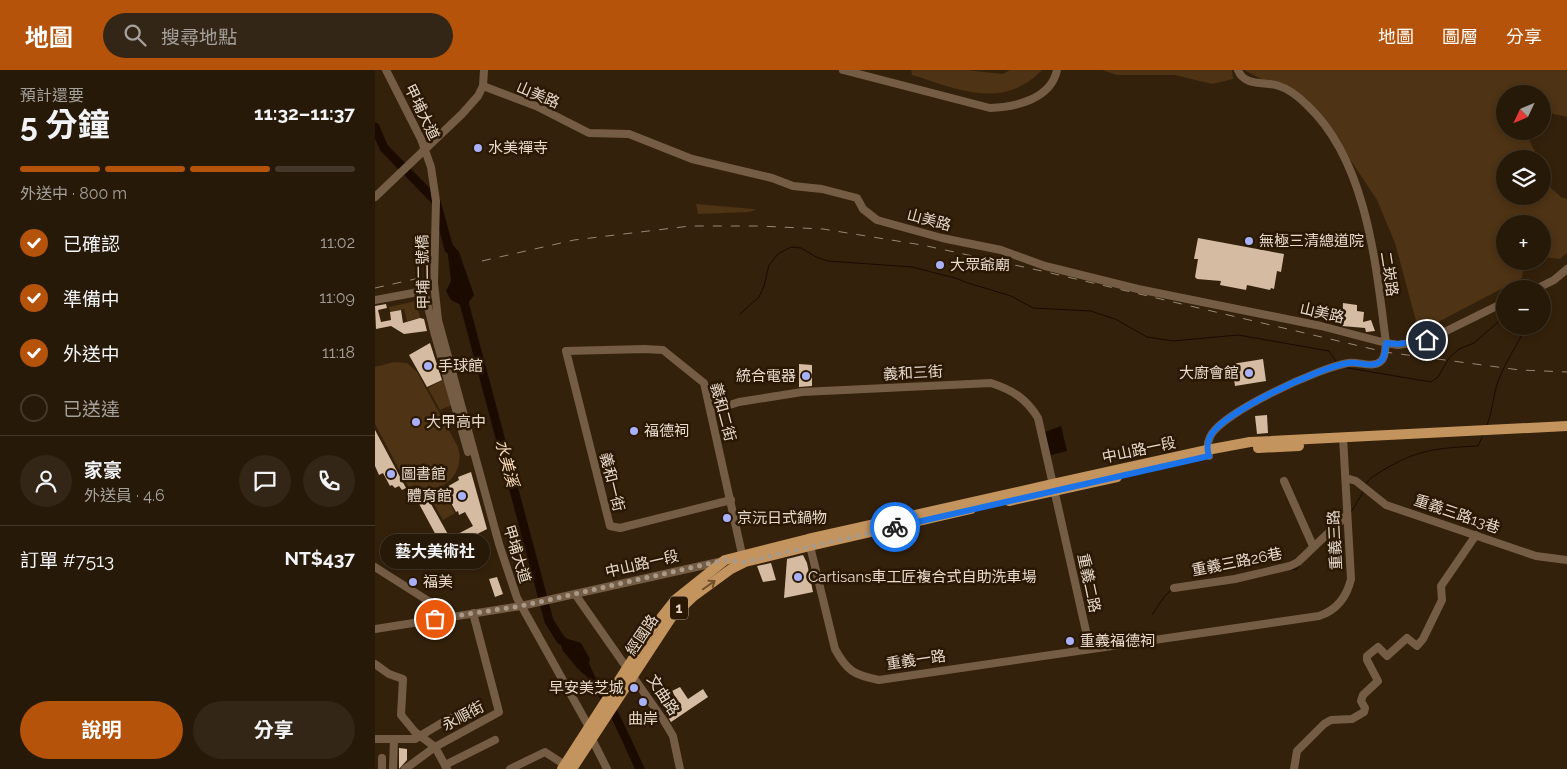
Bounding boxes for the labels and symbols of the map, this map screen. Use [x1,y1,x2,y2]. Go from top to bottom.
street label: 山美路 [514,78,562,112]
street label: 甲埔大道 [401,81,443,143]
north arrow [1496,85,1551,140]
place label: 水美禪寺 [488,139,548,157]
marker: 水美禪寺 [472,142,484,154]
street label: 山美路 [905,205,953,235]
place label: 無極三清總道院 [1259,232,1364,250]
street label: 甲埔二號橋 [413,234,433,310]
marker: 無極三清總道院 [1243,235,1255,247]
street label: 二崁路 [1377,250,1401,298]
place label: 大眾爺廟 [950,256,1010,274]
marker: 大眾爺廟 [934,259,946,271]
street label: 山美路 [1298,299,1346,327]
pin [1406,319,1448,361]
place label: 手球館 [438,357,483,375]
marker: 手球館 [422,360,434,372]
street label: 義和三街 [883,362,943,384]
place label: 大廚會館 [1179,364,1239,382]
place label: 統合電器 [736,367,796,385]
marker: 大廚會館 [1243,367,1255,379]
marker: 統合電器 [800,370,812,382]
street label: 義和二街 [707,381,739,443]
place label: 大甲高中 [426,413,486,431]
marker: 大甲高中 [410,416,422,428]
place label: 福德祠 [644,422,689,440]
marker: 福德祠 [628,425,640,437]
street label: 中山路一段 [1100,433,1178,467]
water label: 水美溪 [492,437,523,491]
street label: 義和一街 [596,451,628,513]
place label: 圖書館 [401,465,446,483]
marker: 圖書館 [385,468,397,480]
place label: 體育館 [407,487,452,505]
marker: 體育館 [456,490,468,502]
street label: 重義三路13巷 [1412,491,1502,537]
courier [870,502,920,552]
place label: 京沅日式鍋物 [737,509,827,527]
street label: 重義三路 [1324,510,1346,570]
marker: 京沅日式鍋物 [721,512,733,524]
street label: 甲埔大道 [500,523,534,585]
callout: 藝大美術社 [380,534,490,569]
street label: 重義三路26巷 [1190,544,1284,580]
street label: 中山路一段 [603,547,681,581]
street label: 重義二路 [1074,552,1104,614]
place label: Cartisans車工匠複合式自助洗車場 [808,568,1036,586]
marker: Cartisans車工匠複合式自助洗車場 [792,571,804,583]
place label: 福美 [423,573,453,591]
marker: 福美 [407,576,419,588]
one-way arrow [702,580,716,590]
road number: 1 [670,596,688,620]
pin [414,598,456,640]
street label: 經國路 [622,611,662,659]
place label: 重義福德祠 [1080,632,1155,650]
marker: 重義福德祠 [1064,635,1076,647]
street label: 重義一路 [885,647,947,673]
street label: 文曲路 [643,671,683,719]
place label: 早安美芝城 [549,679,624,697]
marker: 早安美芝城 [628,682,640,694]
marker: 曲岸 [637,696,649,708]
street label: 永順街 [439,697,487,735]
place label: 曲岸 [628,710,658,728]

